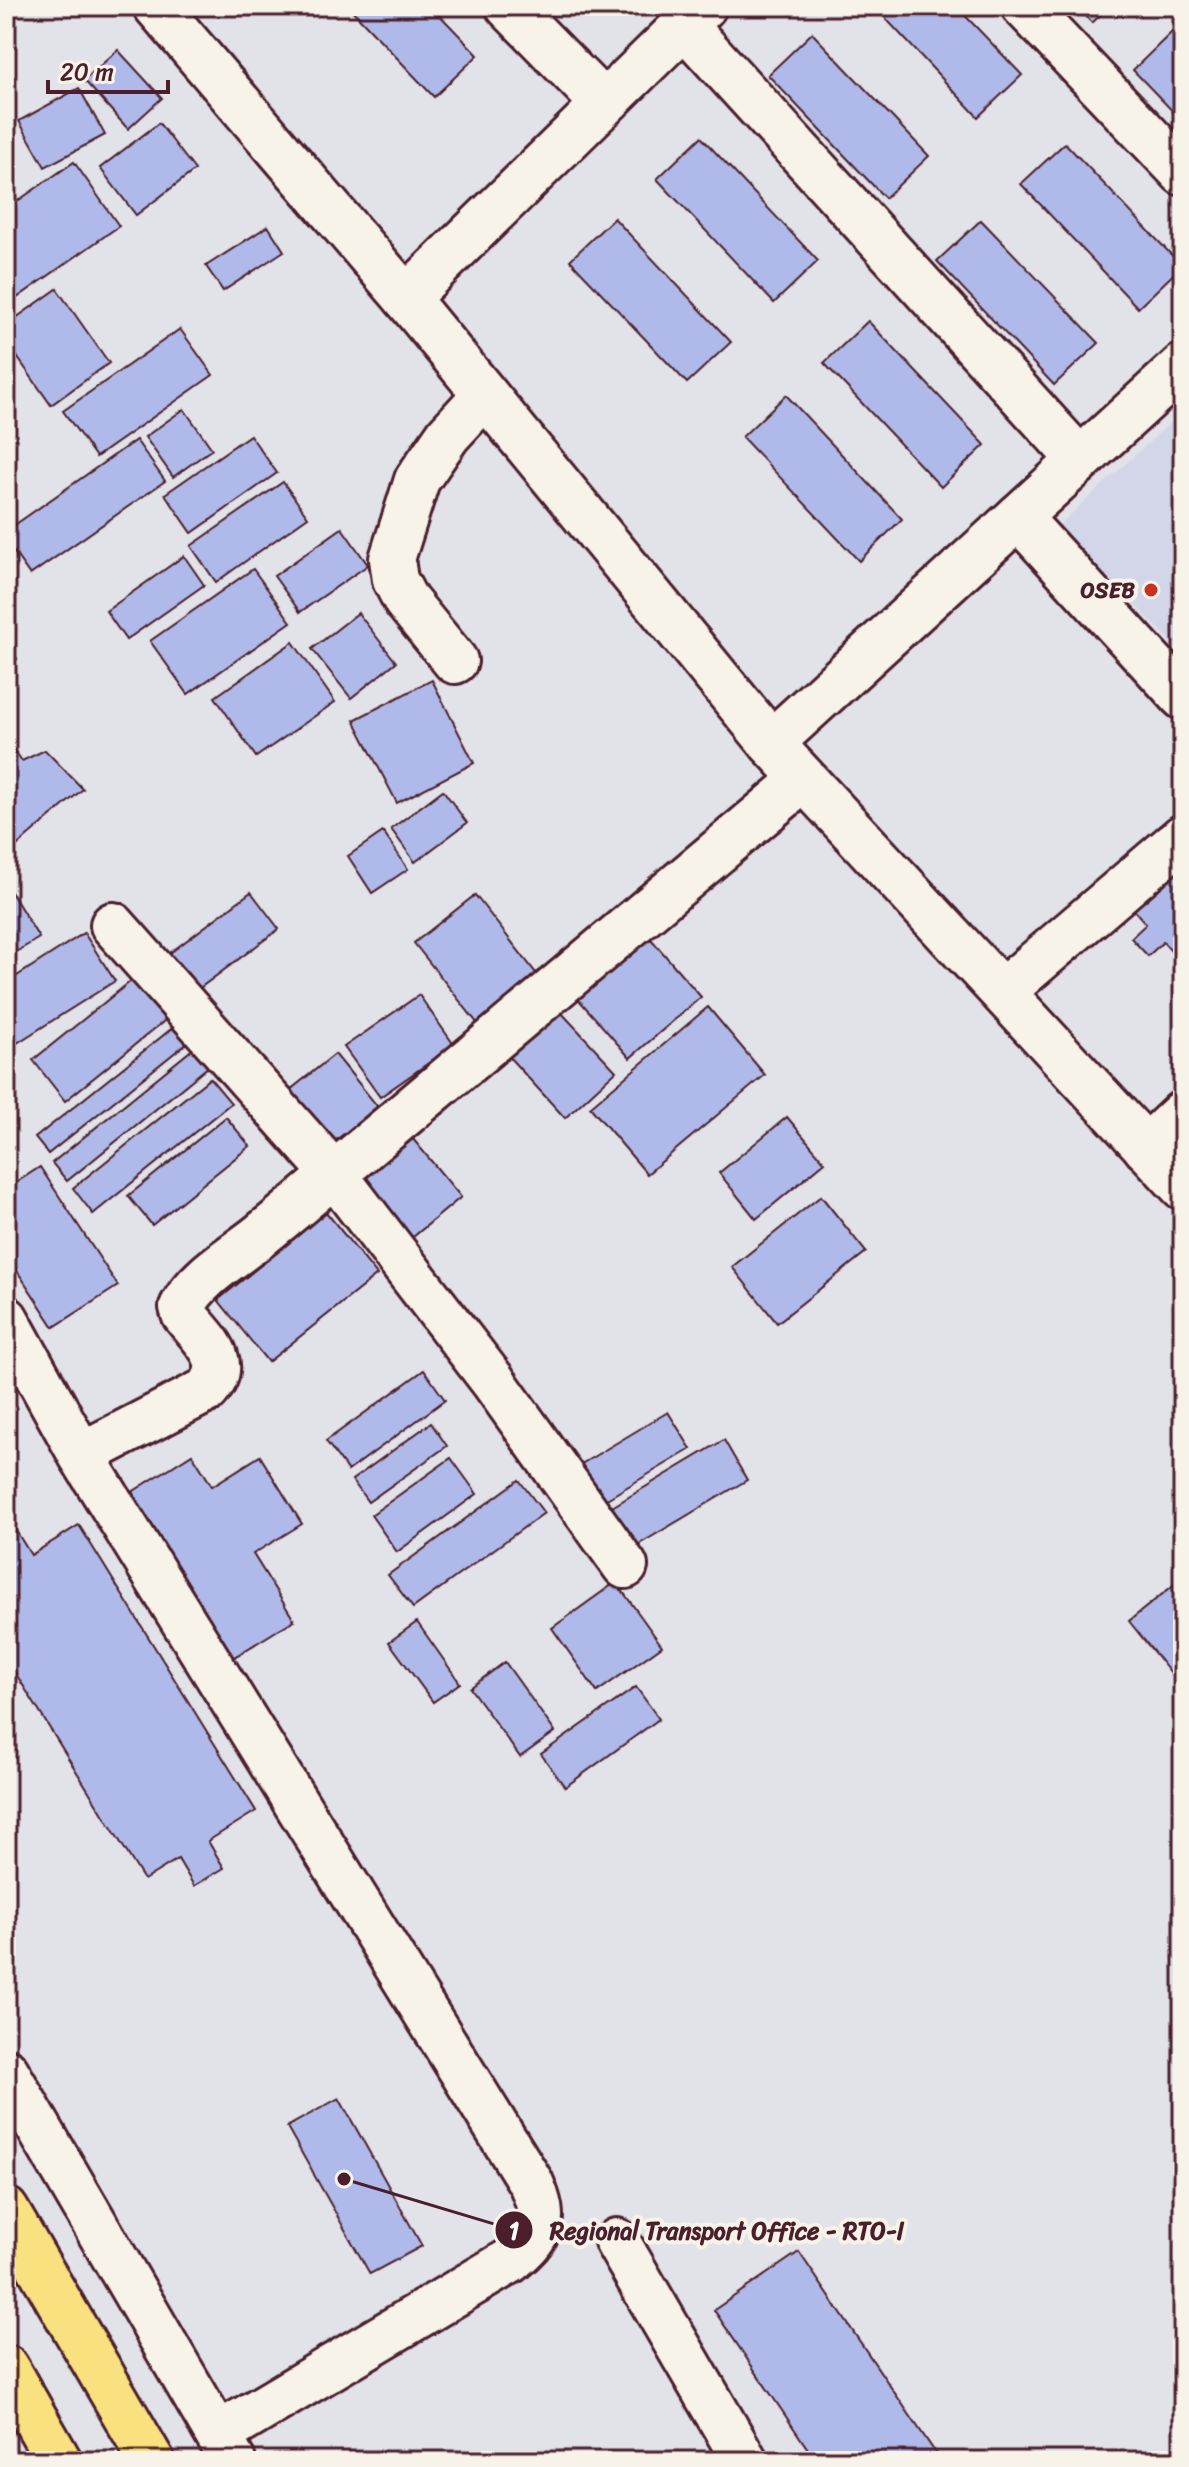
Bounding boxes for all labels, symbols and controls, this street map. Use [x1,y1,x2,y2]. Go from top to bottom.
scale bar [48,44,168,94]
text: 20 m [60,51,114,93]
place label: OSEB [1081,571,1135,610]
marker: OSEB [1142,581,1160,599]
callout: Regional Transport Office - RTO-I [494,2206,920,2254]
text: 1 [509,2210,519,2252]
text: Regional Transport Office - RTO-I [549,2210,905,2252]

